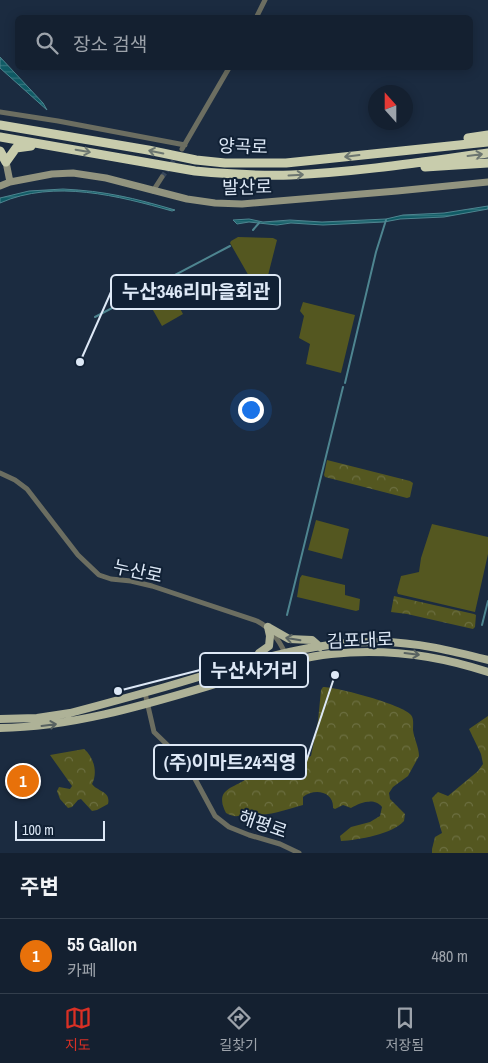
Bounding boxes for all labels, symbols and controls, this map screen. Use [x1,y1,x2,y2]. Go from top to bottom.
search box [15,15,473,70]
icon: search [33,29,61,57]
text: 장소 검색 [73,31,147,57]
north arrow [368,85,413,130]
street label: 양곡로 [218,133,268,159]
one-way arrow [149,146,165,156]
one-way arrow [74,147,90,156]
one-way arrow [466,150,482,160]
one-way arrow [345,151,361,161]
one-way arrow [287,170,303,179]
street label: 발산로 [222,174,272,200]
callout: 누산346리마을회관 [111,275,280,309]
text: 누산346리마을회관 [122,278,271,304]
your location [238,397,264,423]
street label: 누산로 [111,554,165,588]
street label: 김포대로 [326,626,394,654]
one-way arrow [286,633,302,643]
one-way arrow [404,650,420,660]
callout: 누산사거리 [200,653,308,687]
text: 누산사거리 [210,657,298,683]
one-way arrow [40,719,56,729]
callout: (주)이마트24직영 [154,745,306,779]
text: (주)이마트24직영 [164,749,296,775]
pin: 1 [7,762,39,800]
street label: 해평로 [235,804,291,844]
scale bar [15,818,105,841]
text: 100 m [22,821,54,839]
text: 주변 [20,872,59,901]
text: 55 Gallon [67,931,137,957]
text: 1 [32,945,40,967]
text: 480 m [432,945,468,967]
text: 카페 [67,959,96,981]
tab: 지도 [64,1004,92,1054]
tab: 길찾기 [219,1004,258,1054]
tab: 저장됨 [386,1004,424,1054]

